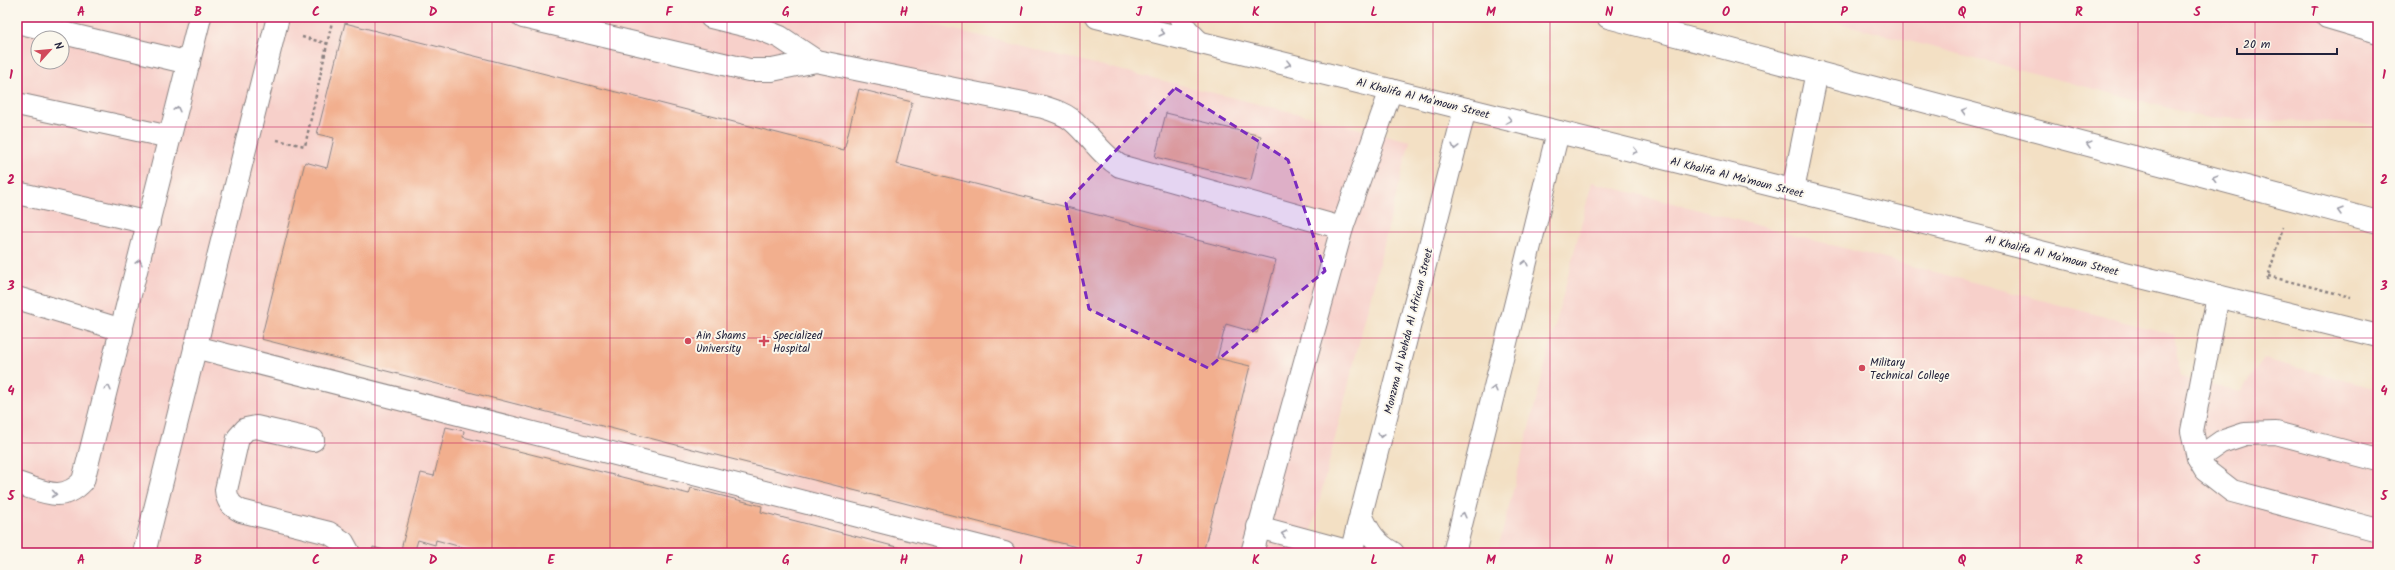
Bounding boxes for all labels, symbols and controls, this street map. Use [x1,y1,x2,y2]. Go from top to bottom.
text: A [77,2,85,23]
text: B [194,2,202,23]
text: C [312,2,320,23]
text: D [429,2,438,23]
text: E [547,2,555,23]
text: F [665,2,673,23]
text: G [782,2,790,23]
text: H [900,2,909,23]
text: I [1019,2,1023,23]
text: J [1136,2,1143,23]
text: K [1252,2,1260,23]
text: L [1370,2,1378,23]
text: M [1486,2,1496,23]
text: N [1605,2,1614,23]
text: O [1722,2,1730,23]
text: P [1840,2,1848,23]
text: Q [1958,2,1967,23]
text: R [2075,2,2083,23]
text: S [2193,2,2201,23]
text: T [2310,2,2319,23]
one-way arrow [1158,28,1165,37]
north arrow [30,30,70,70]
scale bar [2237,30,2337,56]
text: 20 m [2243,35,2271,54]
text: N [48,39,68,53]
one-way arrow [1285,60,1291,68]
text: 1 [9,65,13,86]
text: 1 [2382,65,2386,86]
street label: Al Khalifa Al Ma'moun Street [1354,74,1492,124]
one-way arrow [172,105,181,112]
one-way arrow [1960,107,1967,116]
one-way arrow [1505,115,1512,124]
one-way arrow [2086,141,2092,149]
one-way arrow [1451,143,1460,150]
one-way arrow [1632,146,1639,155]
street label: Al Khalifa Al Ma'moun Street [1668,153,1806,203]
text: 2 [7,170,15,191]
text: 2 [2380,170,2388,191]
one-way arrow [2212,174,2218,182]
one-way arrow [2337,207,2344,216]
street label: Al Khalifa Al Ma'moun Street [1983,231,2121,281]
street label: Monzma Al Wehda Al African Street [1380,246,1438,416]
one-way arrow [134,259,143,266]
one-way arrow [1521,260,1529,266]
text: 3 [6,276,15,297]
text: 3 [2379,276,2388,297]
place label: Ain Shams University [696,327,746,358]
place label: Specialized Hospital [773,327,823,358]
marker: Specialized Hospital [758,335,770,347]
marker: Ain Shams University [683,336,693,346]
place label: Military Technical College [1870,354,1949,385]
marker: Military Technical College [1857,363,1867,373]
text: 4 [7,381,15,402]
text: 4 [2380,381,2388,402]
one-way arrow [103,385,111,391]
one-way arrow [1490,386,1498,392]
one-way arrow [1377,432,1386,439]
text: 5 [7,486,16,507]
text: 5 [2380,486,2389,507]
one-way arrow [51,489,58,498]
one-way arrow [1458,512,1467,519]
one-way arrow [1281,530,1287,538]
text: A [77,550,85,570]
text: B [194,550,202,570]
text: C [312,550,320,570]
text: D [429,550,438,570]
text: E [547,550,555,570]
text: F [665,550,673,570]
text: G [782,550,790,570]
text: H [900,550,909,570]
text: I [1019,550,1023,570]
text: J [1136,550,1143,570]
text: K [1252,550,1260,570]
text: L [1370,550,1378,570]
text: M [1486,550,1496,570]
text: N [1605,550,1614,570]
text: O [1722,550,1730,570]
text: P [1840,550,1848,570]
text: Q [1958,550,1967,570]
text: R [2075,550,2083,570]
text: S [2193,550,2201,570]
text: T [2310,550,2319,570]

